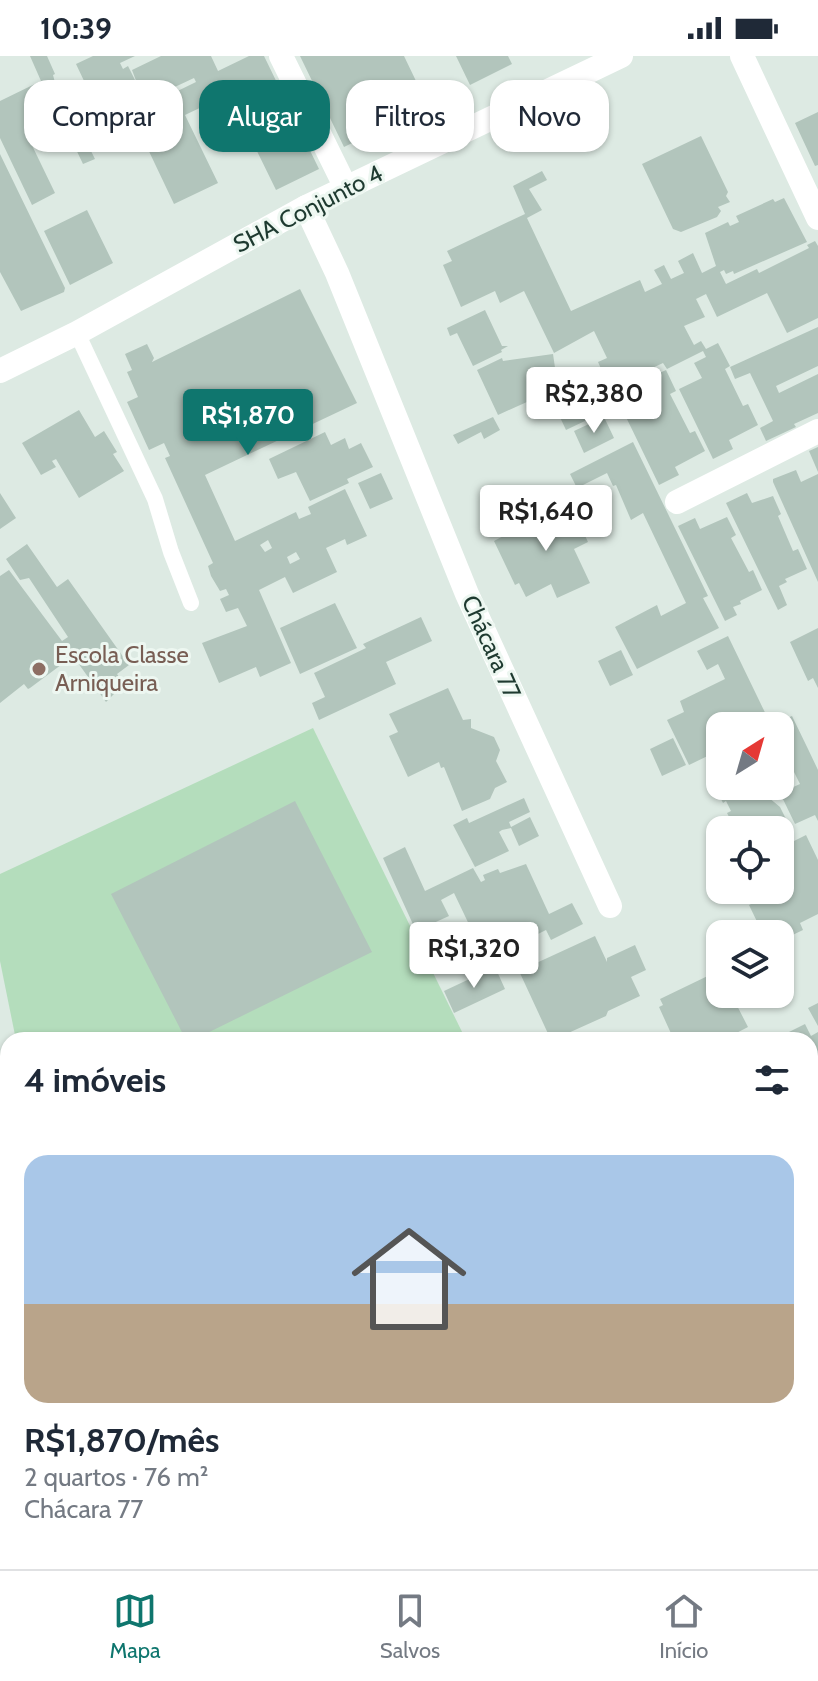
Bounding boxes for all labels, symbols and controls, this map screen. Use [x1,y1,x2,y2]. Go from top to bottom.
text: 10:39 [40,10,112,47]
chip: Comprar [24,80,183,152]
chip: Alugar [199,80,330,152]
chip: Filtros [346,80,474,152]
chip: Novo [490,80,609,152]
street label: SHA Conjunto 4 [228,158,387,259]
pin: R$2,380 [520,367,668,435]
text: R$2,380 [544,377,644,409]
pin: R$1,870 [174,389,322,457]
text: R$1,870 [201,399,295,431]
pin: R$1,640 [472,485,620,553]
text: R$1,640 [498,495,594,527]
street label: Chácara 77 [456,591,527,703]
place label: Escola Classe Arniqueira [55,640,189,697]
marker: Escola Classe Arniqueira [30,660,48,678]
north arrow [706,712,794,800]
map controls [706,712,794,1008]
button: locate [706,816,794,904]
button: layers [706,920,794,1008]
pin: R$1,320 [400,922,548,990]
text: R$1,320 [427,932,521,964]
icon: filters [750,1058,794,1102]
text: 4 imóveis [24,1059,166,1101]
icon: home [337,1207,481,1351]
text: R$1,870/mês [24,1419,219,1461]
text: 2 quartos · 76 m² [24,1461,208,1493]
text: Chácara 77 [24,1493,143,1525]
tab: Mapa [110,1589,161,1664]
tab: Salvos [380,1589,440,1664]
tab: Início [659,1589,708,1664]

